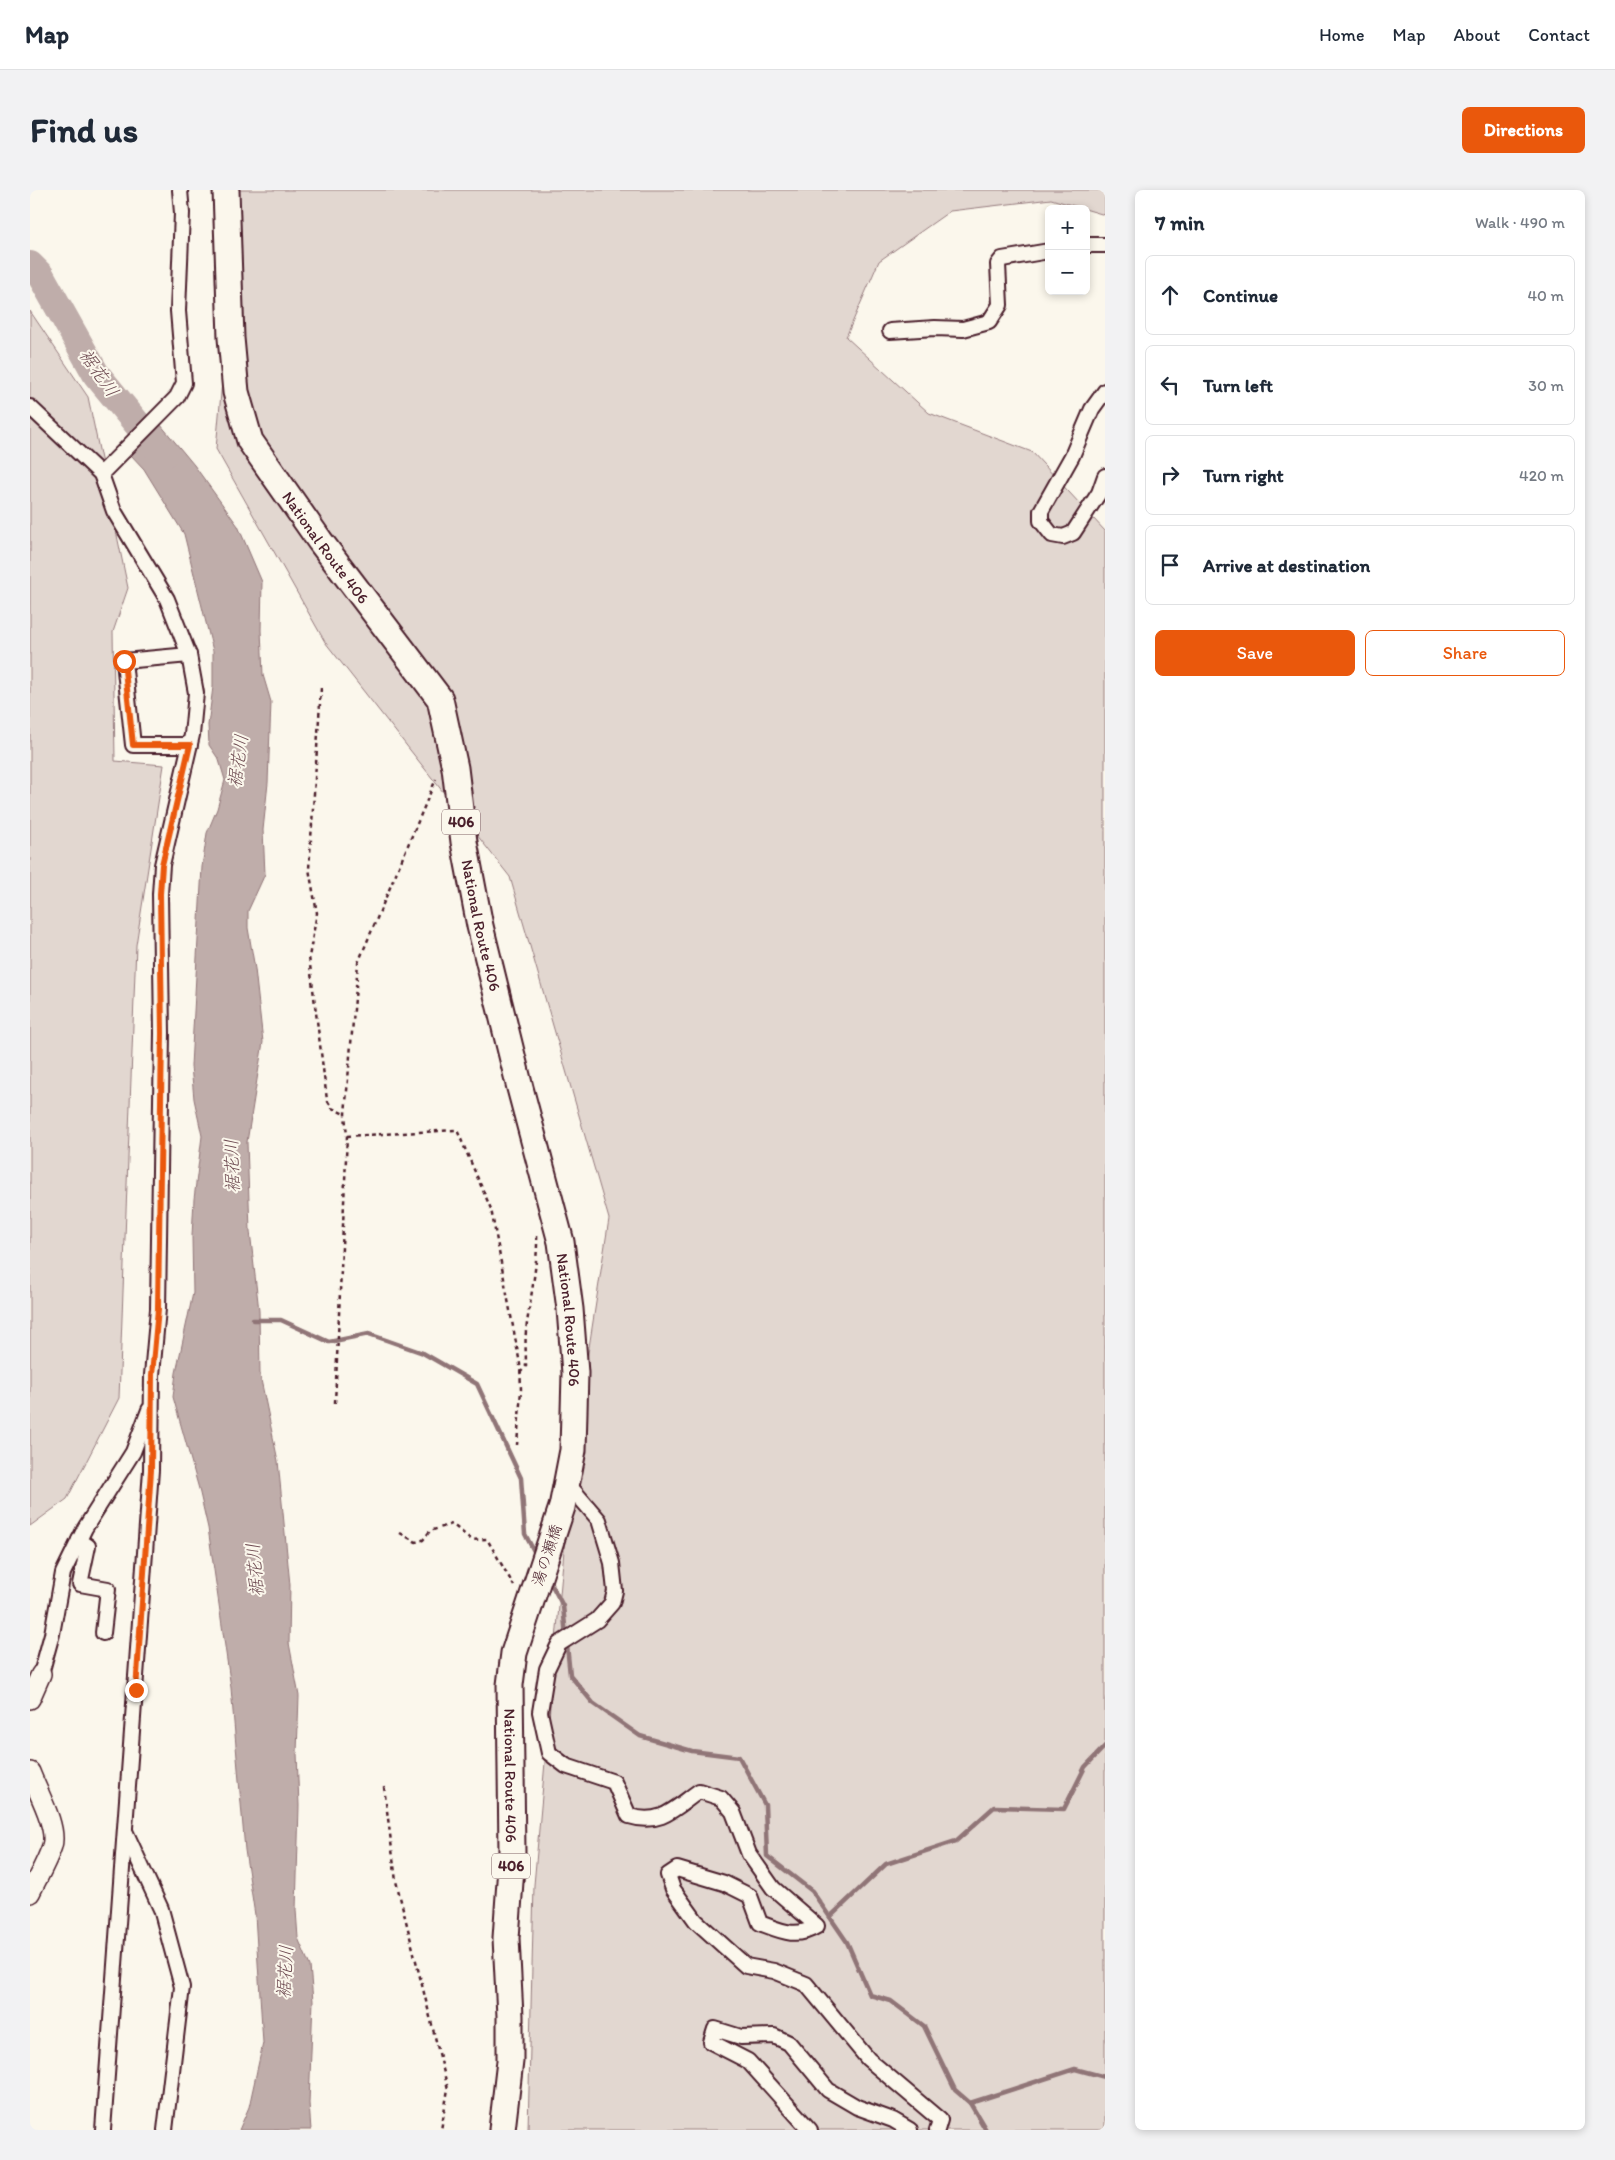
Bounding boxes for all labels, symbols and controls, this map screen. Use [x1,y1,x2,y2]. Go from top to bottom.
text: Map [25,20,69,49]
text: Home [1319,24,1365,46]
text: Map [1393,24,1426,46]
text: About [1454,24,1500,46]
text: Contact [1528,24,1590,46]
button: Directions [1462,107,1585,153]
text: Find us [30,109,138,151]
map controls [1045,205,1090,295]
button: + [1045,205,1090,250]
text: 7 min [1155,210,1204,235]
text: Walk · 490 m [1475,213,1565,232]
button: − [1045,250,1090,295]
icon: ahead [1156,281,1184,309]
text: Continue [1203,284,1278,307]
text: 40 m [1527,286,1564,305]
water label: 裾花川 [75,345,123,401]
icon: left [1156,371,1184,399]
text: Turn left [1203,374,1273,397]
text: 30 m [1528,376,1564,395]
icon: right [1156,461,1184,489]
text: Turn right [1203,464,1284,487]
text: 420 m [1519,466,1564,485]
street label: National Route 406 [278,488,373,607]
icon: arrive [1156,551,1184,579]
text: Arrive at destination [1203,554,1370,577]
button: Save [1155,630,1355,676]
button: Share [1365,630,1565,676]
route start [113,650,136,673]
water label: 裾花川 [223,733,253,789]
road number: 406 [442,810,480,834]
street label: National Route 406 [458,858,505,993]
water label: 裾花川 [220,1139,244,1193]
street label: National Route 406 [553,1252,584,1387]
street label: 湯の瀬橋 [528,1522,565,1589]
water label: 裾花川 [242,1542,268,1598]
route end [125,1679,148,1702]
street label: National Route 406 [500,1708,521,1843]
road number: 406 [492,1854,530,1878]
water label: 裾花川 [273,1944,297,2000]

